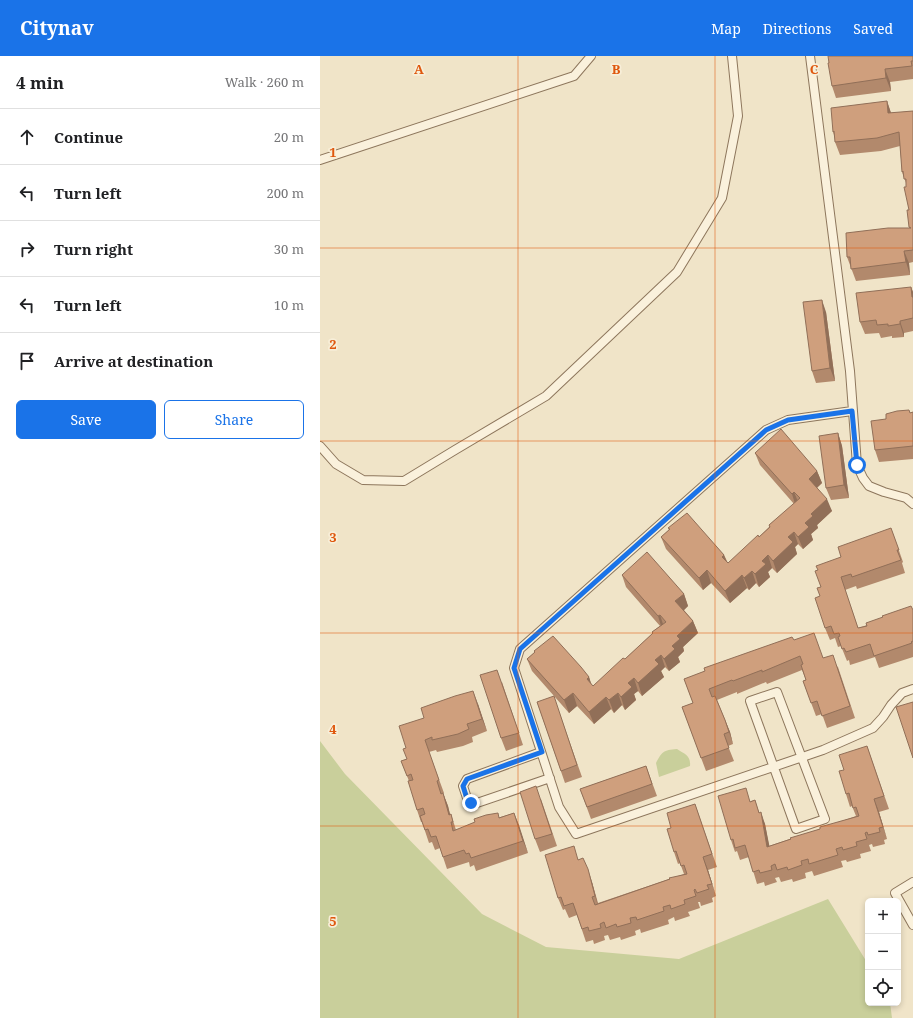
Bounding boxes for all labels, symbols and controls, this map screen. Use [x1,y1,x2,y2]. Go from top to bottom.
text: Citynav [20,15,94,41]
text: Map [711,19,741,38]
text: Directions [763,19,831,38]
text: Saved [853,19,893,38]
text: A [414,60,424,78]
text: B [612,60,621,78]
text: C [810,60,819,78]
text: 4 min [16,71,64,94]
text: Walk · 260 m [225,73,304,91]
icon: ahead [16,126,38,148]
text: Continue [54,127,123,147]
text: 20 m [274,128,304,146]
text: 1 [329,143,337,161]
icon: left [16,182,38,204]
text: Turn left [54,183,122,203]
text: 200 m [267,184,304,202]
icon: right [16,238,38,260]
text: Turn right [54,239,133,259]
text: 30 m [274,240,304,258]
icon: left [16,294,38,316]
text: Turn left [54,295,122,315]
text: 10 m [274,296,304,314]
text: 2 [329,335,337,353]
icon: arrive [16,350,38,372]
text: Arrive at destination [54,351,213,371]
button: Save [16,400,156,439]
button: Share [164,400,304,439]
route start [848,456,866,474]
text: 3 [329,528,337,546]
text: 4 [329,720,337,738]
route end [462,794,480,812]
map controls [865,898,901,1006]
button: + [865,898,901,934]
text: 5 [329,912,337,930]
button: − [865,934,901,970]
button: locate [865,970,901,1006]

